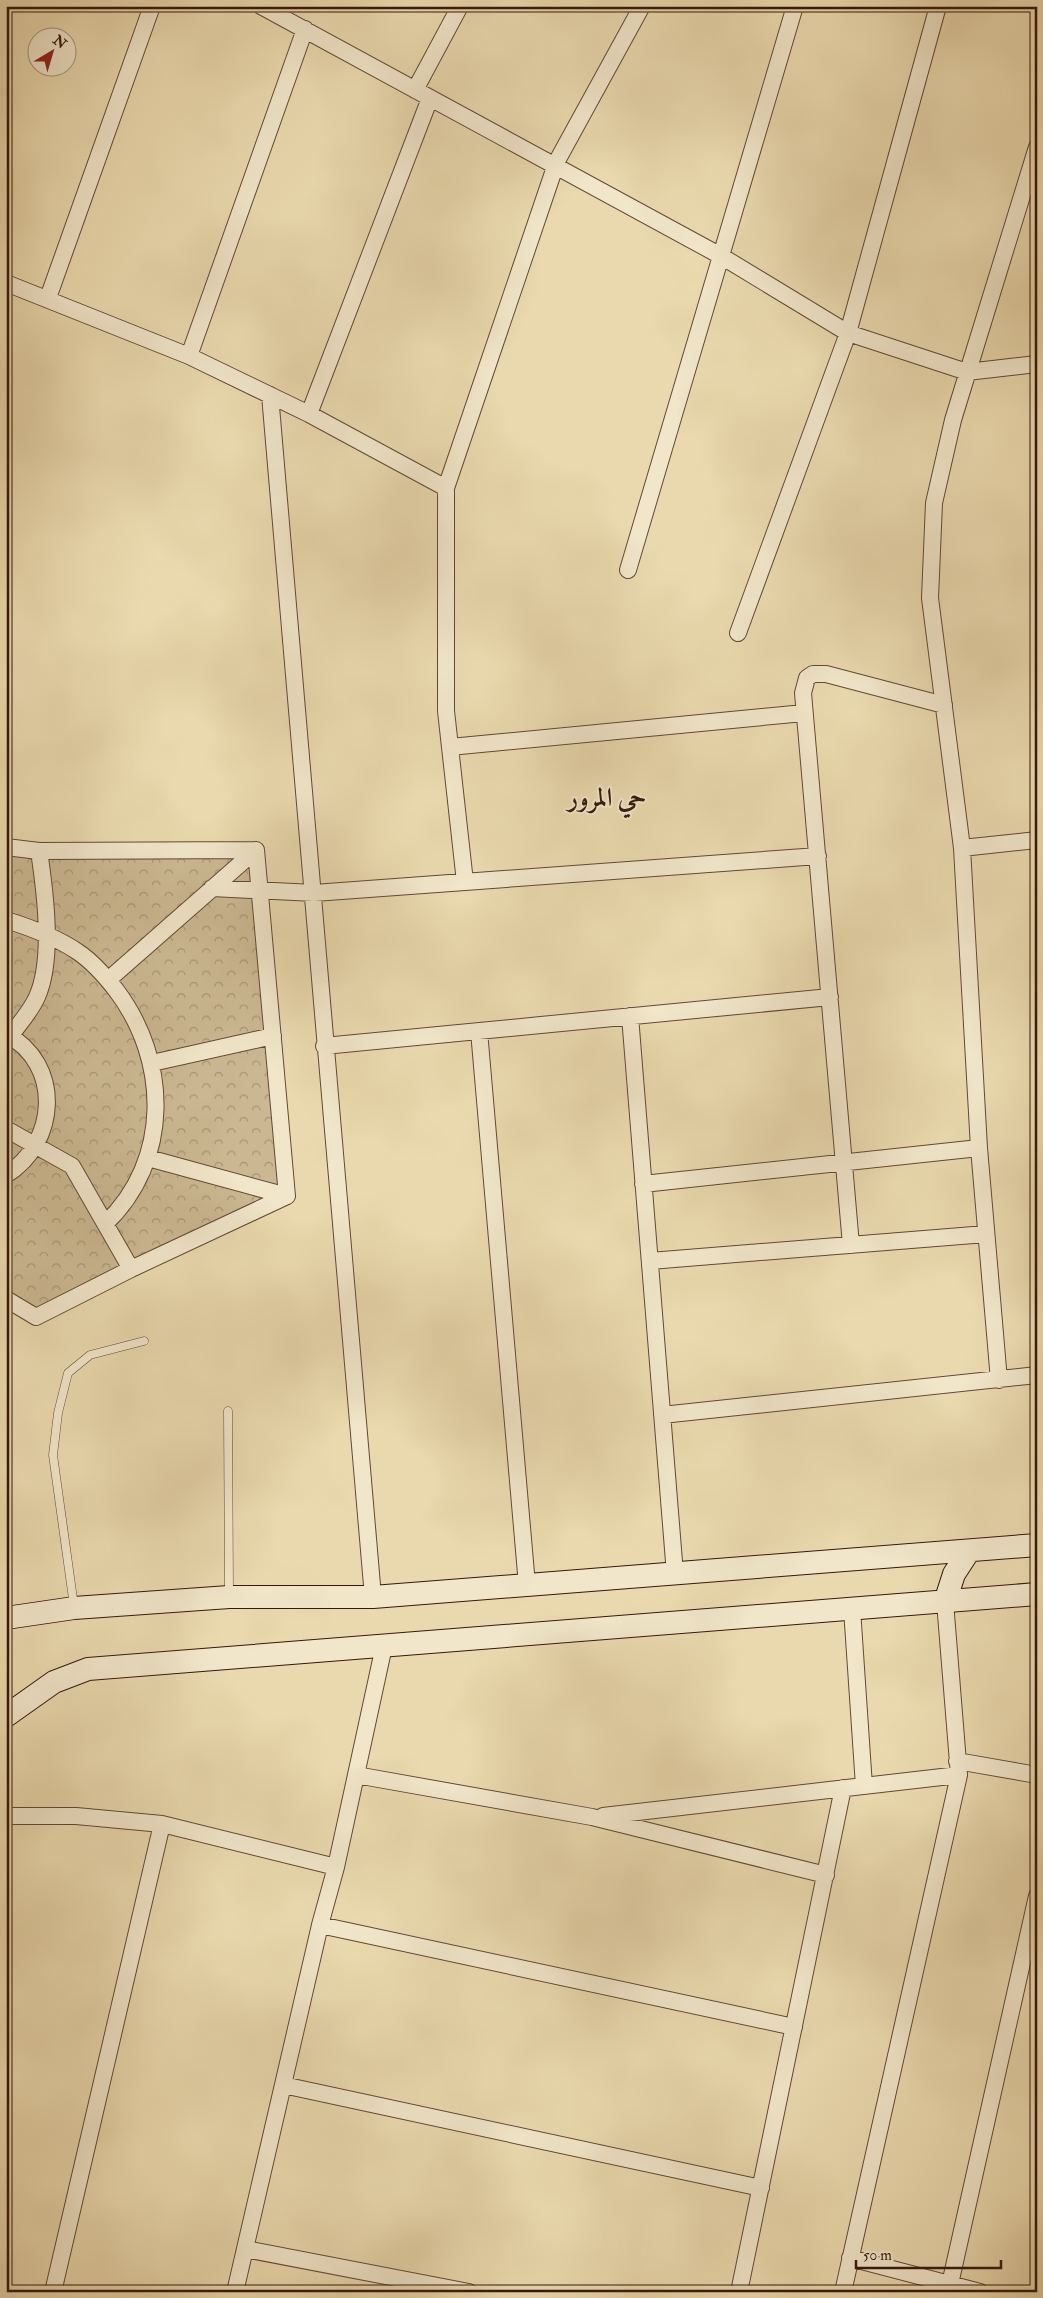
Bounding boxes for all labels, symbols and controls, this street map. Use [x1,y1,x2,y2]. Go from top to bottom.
north arrow [28,28,78,78]
text: N [49,31,70,53]
district label: حي المرور [565,782,646,819]
scale bar [856,2238,1000,2270]
text: 50 m [863,2246,892,2265]

